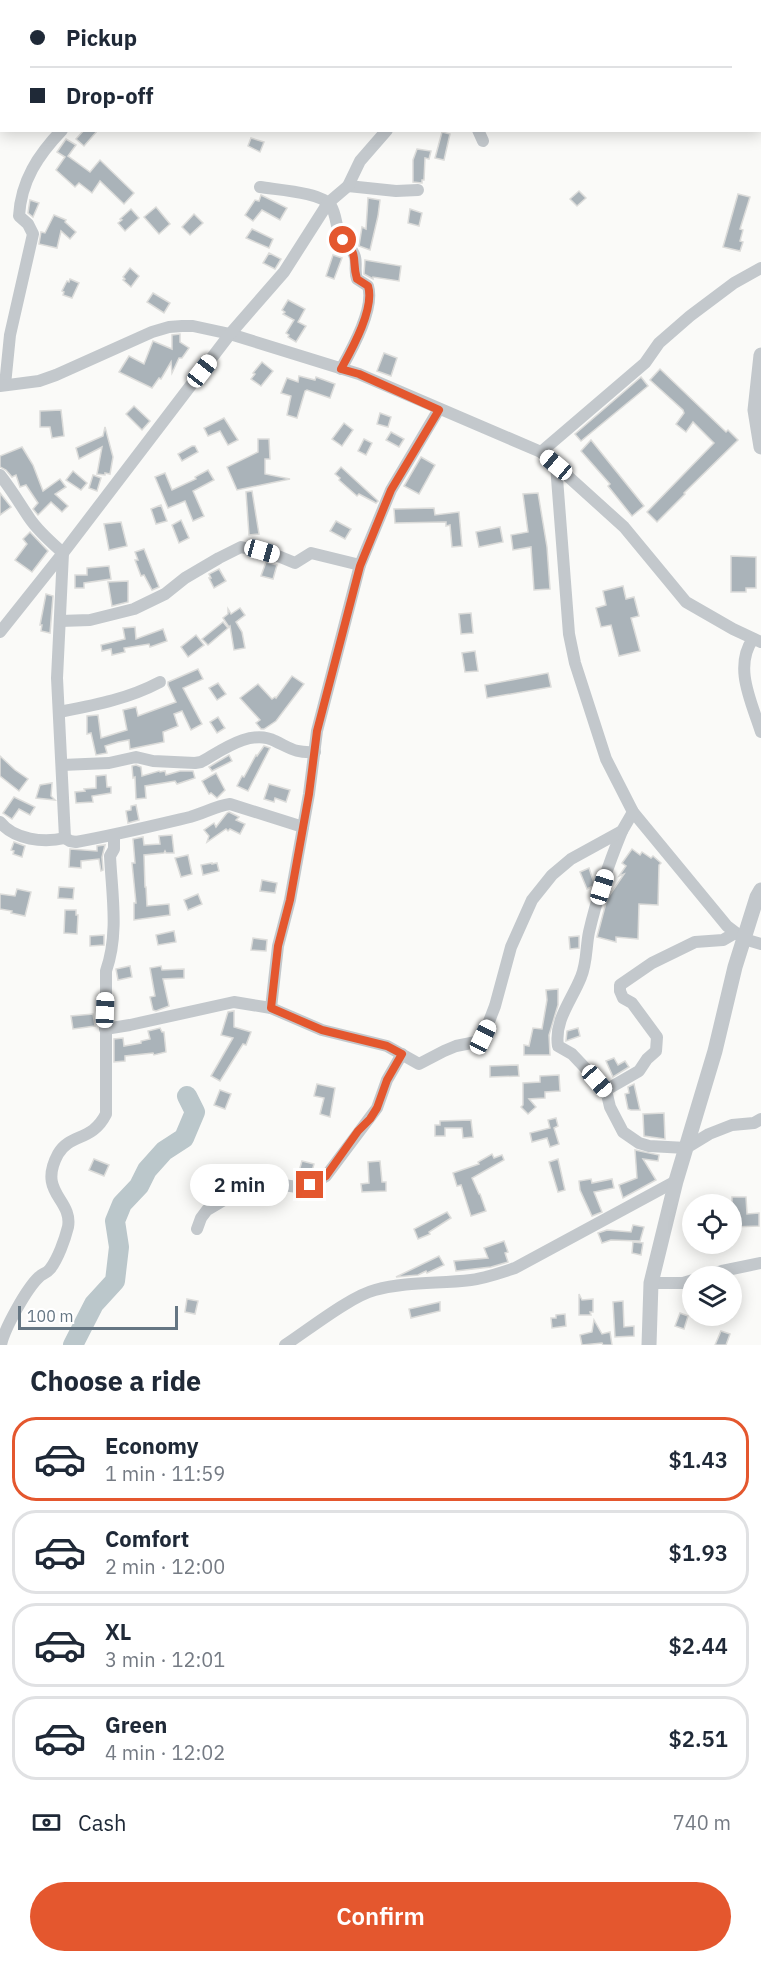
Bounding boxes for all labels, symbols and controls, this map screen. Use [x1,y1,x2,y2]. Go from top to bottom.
text: Pickup [66,23,137,52]
text: Drop-off [66,81,153,110]
route start [329,226,356,253]
car [184,351,220,391]
car [536,447,576,483]
car [242,537,282,565]
car [588,867,616,907]
car [95,992,115,1028]
car [467,1017,499,1057]
car [578,1062,616,1100]
callout: 2 min [190,1164,289,1206]
text: 2 min [214,1171,265,1198]
route end [296,1171,323,1198]
map controls [682,1194,742,1326]
button: locate [682,1194,742,1254]
button: layers [682,1266,742,1326]
scale bar [18,1303,178,1330]
text: 100 m [27,1306,74,1326]
text: Choose a ride [30,1363,201,1398]
text: Economy [105,1431,199,1460]
icon: car [33,1432,87,1486]
text: $1.43 [669,1445,728,1474]
text: 1 min · 11:59 [105,1460,225,1487]
text: Comfort [105,1524,189,1553]
icon: car [33,1525,87,1579]
text: $1.93 [669,1538,728,1567]
text: 2 min · 12:00 [105,1553,225,1580]
text: XL [105,1617,131,1646]
icon: car [33,1618,87,1672]
text: $2.44 [669,1631,728,1660]
text: 3 min · 12:01 [105,1646,225,1673]
text: Green [105,1710,167,1739]
icon: car [33,1711,87,1765]
text: $2.51 [669,1724,728,1753]
text: 4 min · 12:02 [105,1739,225,1766]
icon: cash [30,1806,63,1839]
text: Cash [78,1808,127,1837]
text: 740 m [673,1809,731,1836]
button: Confirm [30,1882,731,1951]

